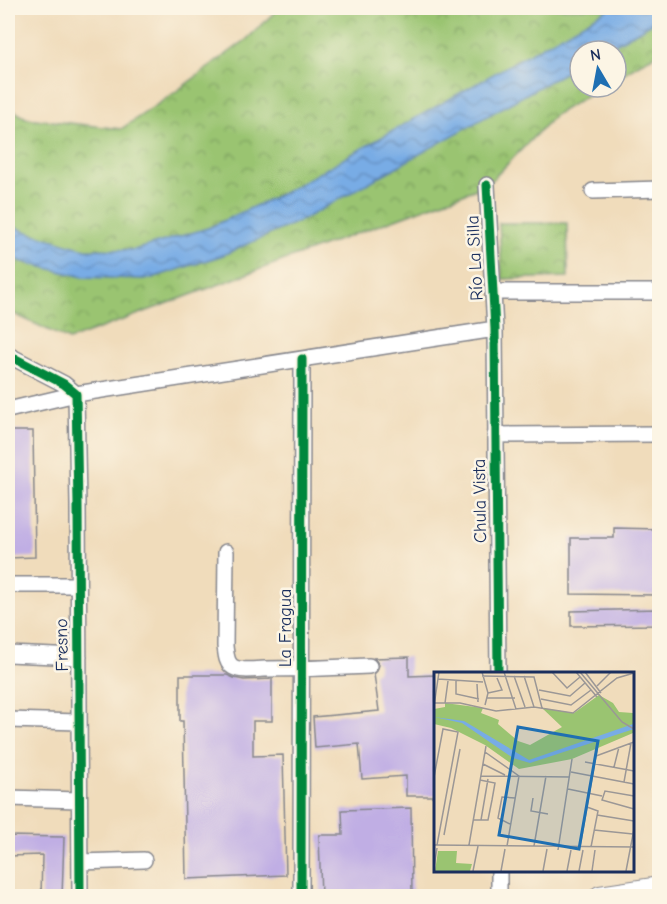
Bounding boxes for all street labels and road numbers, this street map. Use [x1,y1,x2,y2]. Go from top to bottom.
street label: Río La Silla [462,215,488,301]
street label: Chula Vista [469,459,491,543]
street label: La Fragua [275,589,296,667]
street label: Fresno [51,618,73,672]

